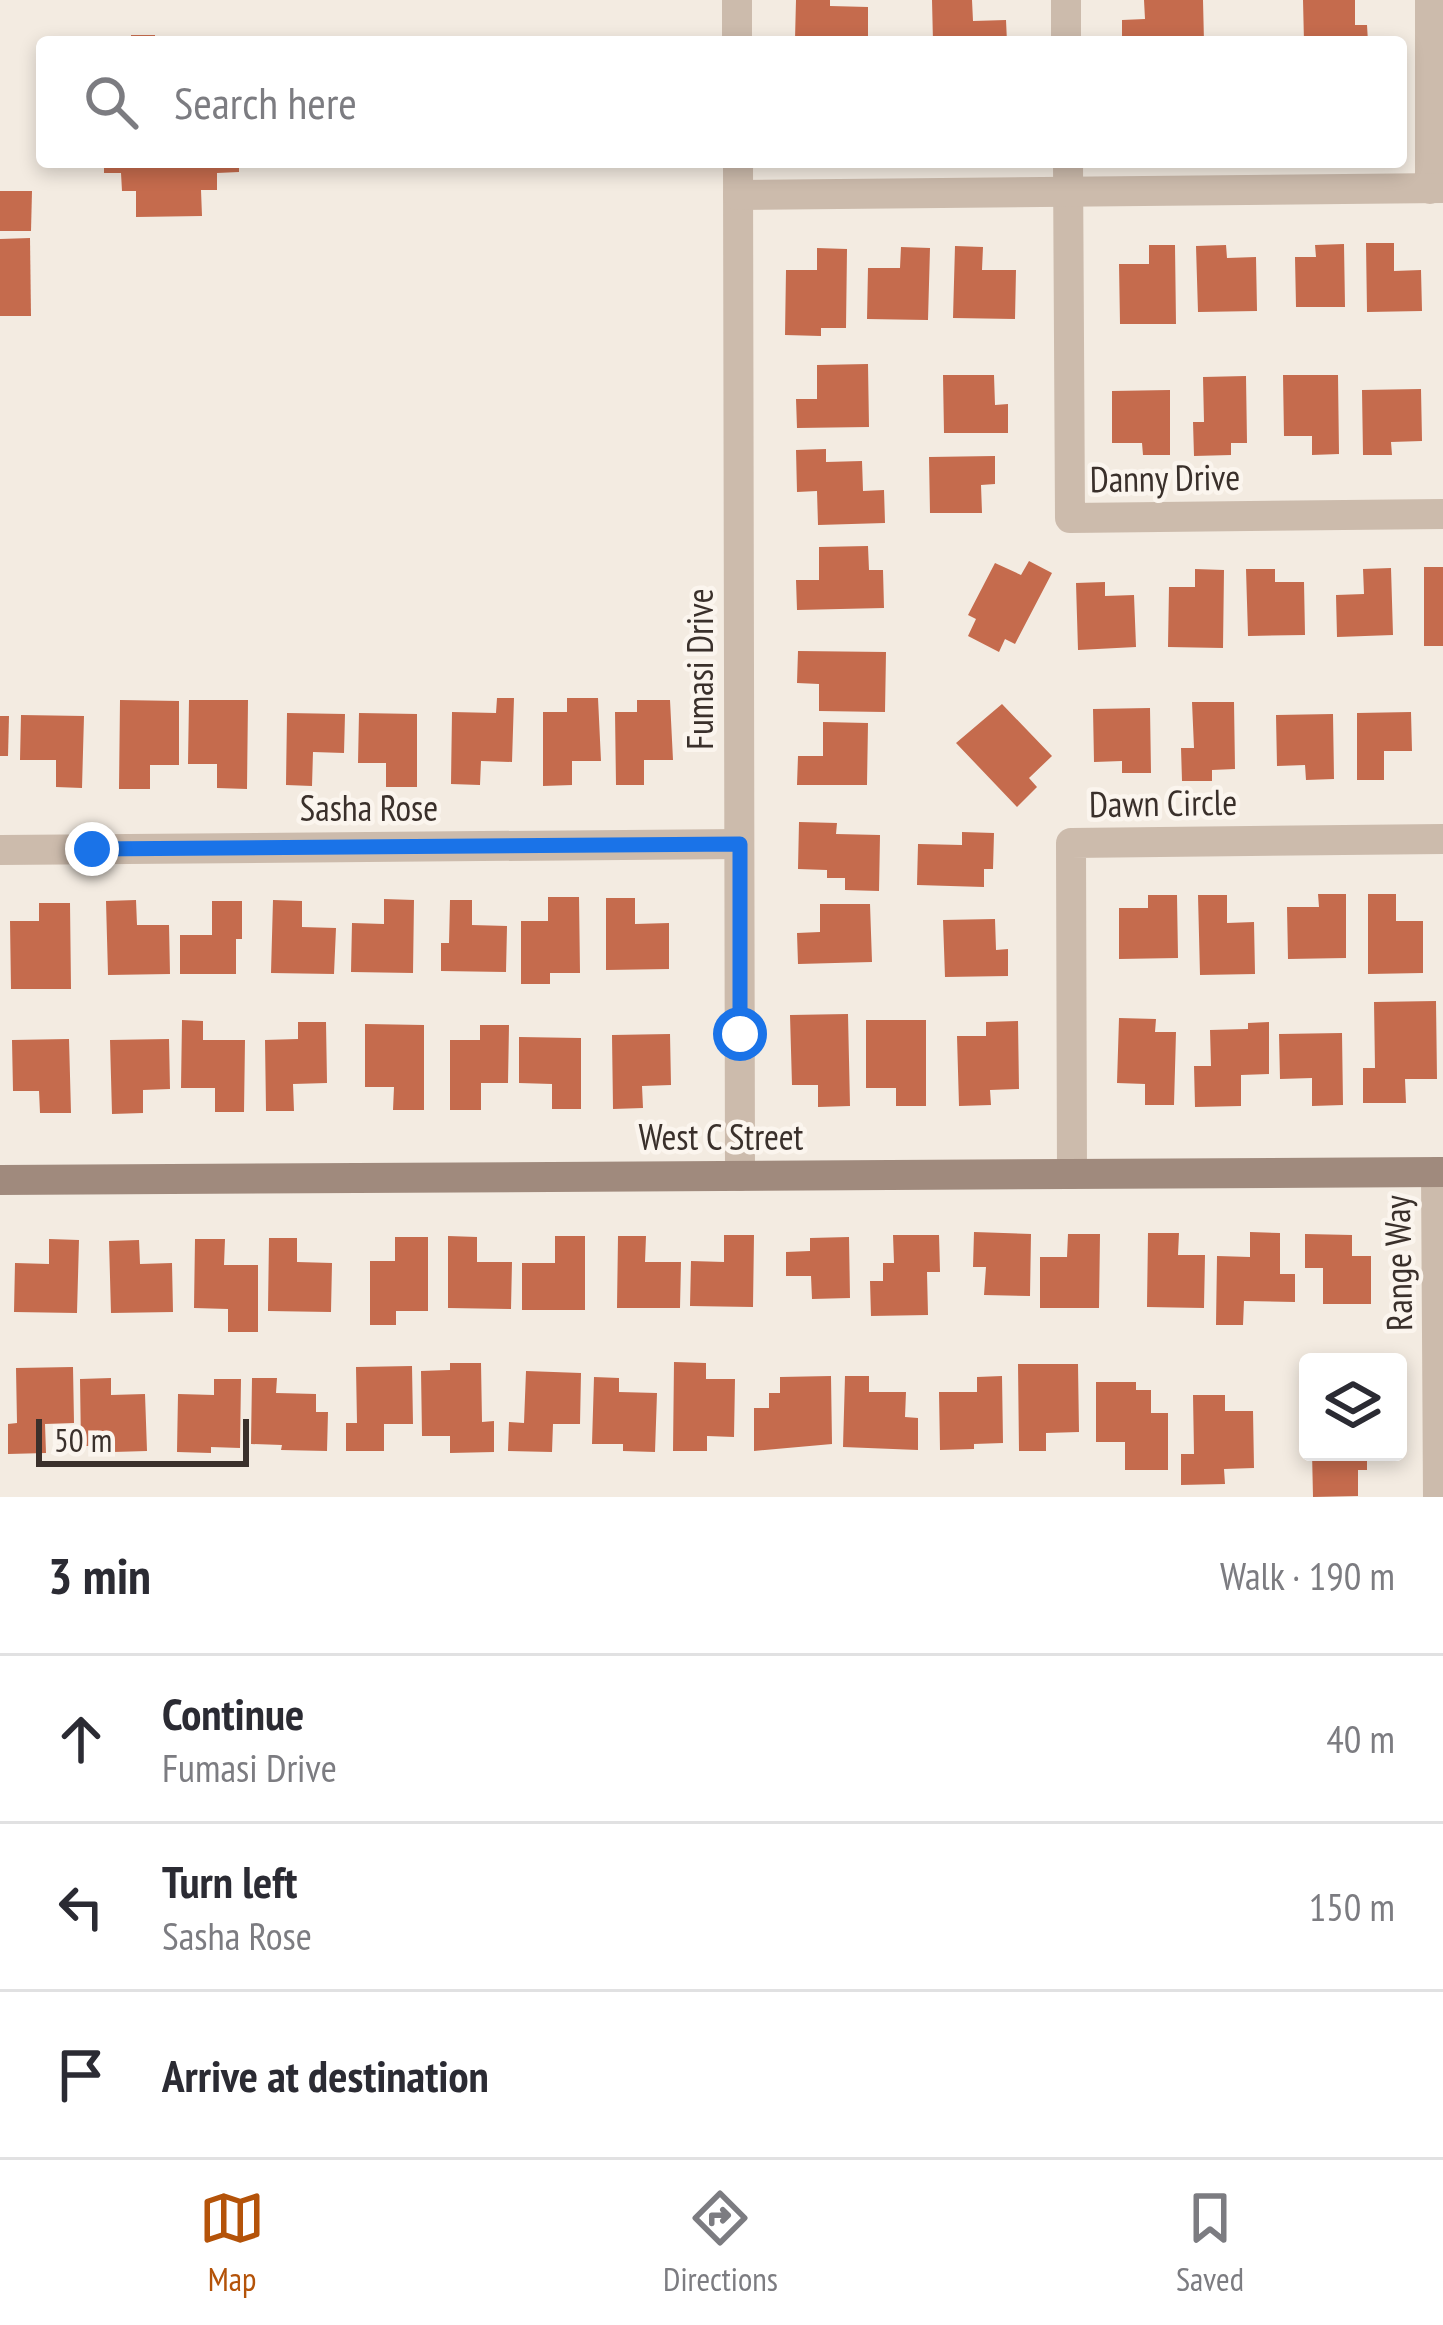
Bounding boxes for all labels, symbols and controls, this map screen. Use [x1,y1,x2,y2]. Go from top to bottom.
search box [36,36,1407,168]
icon: search [78,69,144,135]
text: Search here [174,73,357,131]
street label: Danny Drive [1089,453,1241,502]
street label: Fumasi Drive [676,588,723,750]
street label: Dawn Circle [1088,778,1237,827]
street label: Sasha Rose [300,784,438,831]
route end [65,822,119,876]
route start [713,1007,767,1061]
street label: West C Street [639,1113,804,1160]
street label: Range Way [1373,1194,1422,1331]
map controls [1299,1353,1407,1461]
button: layers [1299,1353,1407,1461]
scale bar [36,1413,249,1466]
text: 50 m [54,1418,112,1461]
text: 3 min [48,1542,151,1608]
text: Walk · 190 m [1220,1550,1395,1601]
text: Continue [162,1684,304,1742]
icon: ahead [48,1706,114,1772]
text: 40 m [1326,1713,1395,1764]
text: Fumasi Drive [162,1742,337,1793]
text: Turn left [162,1852,297,1910]
icon: left [48,1874,114,1940]
text: 150 m [1309,1881,1395,1932]
text: Sasha Rose [162,1910,312,1961]
icon: arrive [48,2042,114,2108]
text: Arrive at destination [162,2046,489,2104]
tab: Map [199,2185,265,2300]
tab: Directions [663,2185,778,2300]
tab: Saved [1176,2185,1244,2300]

